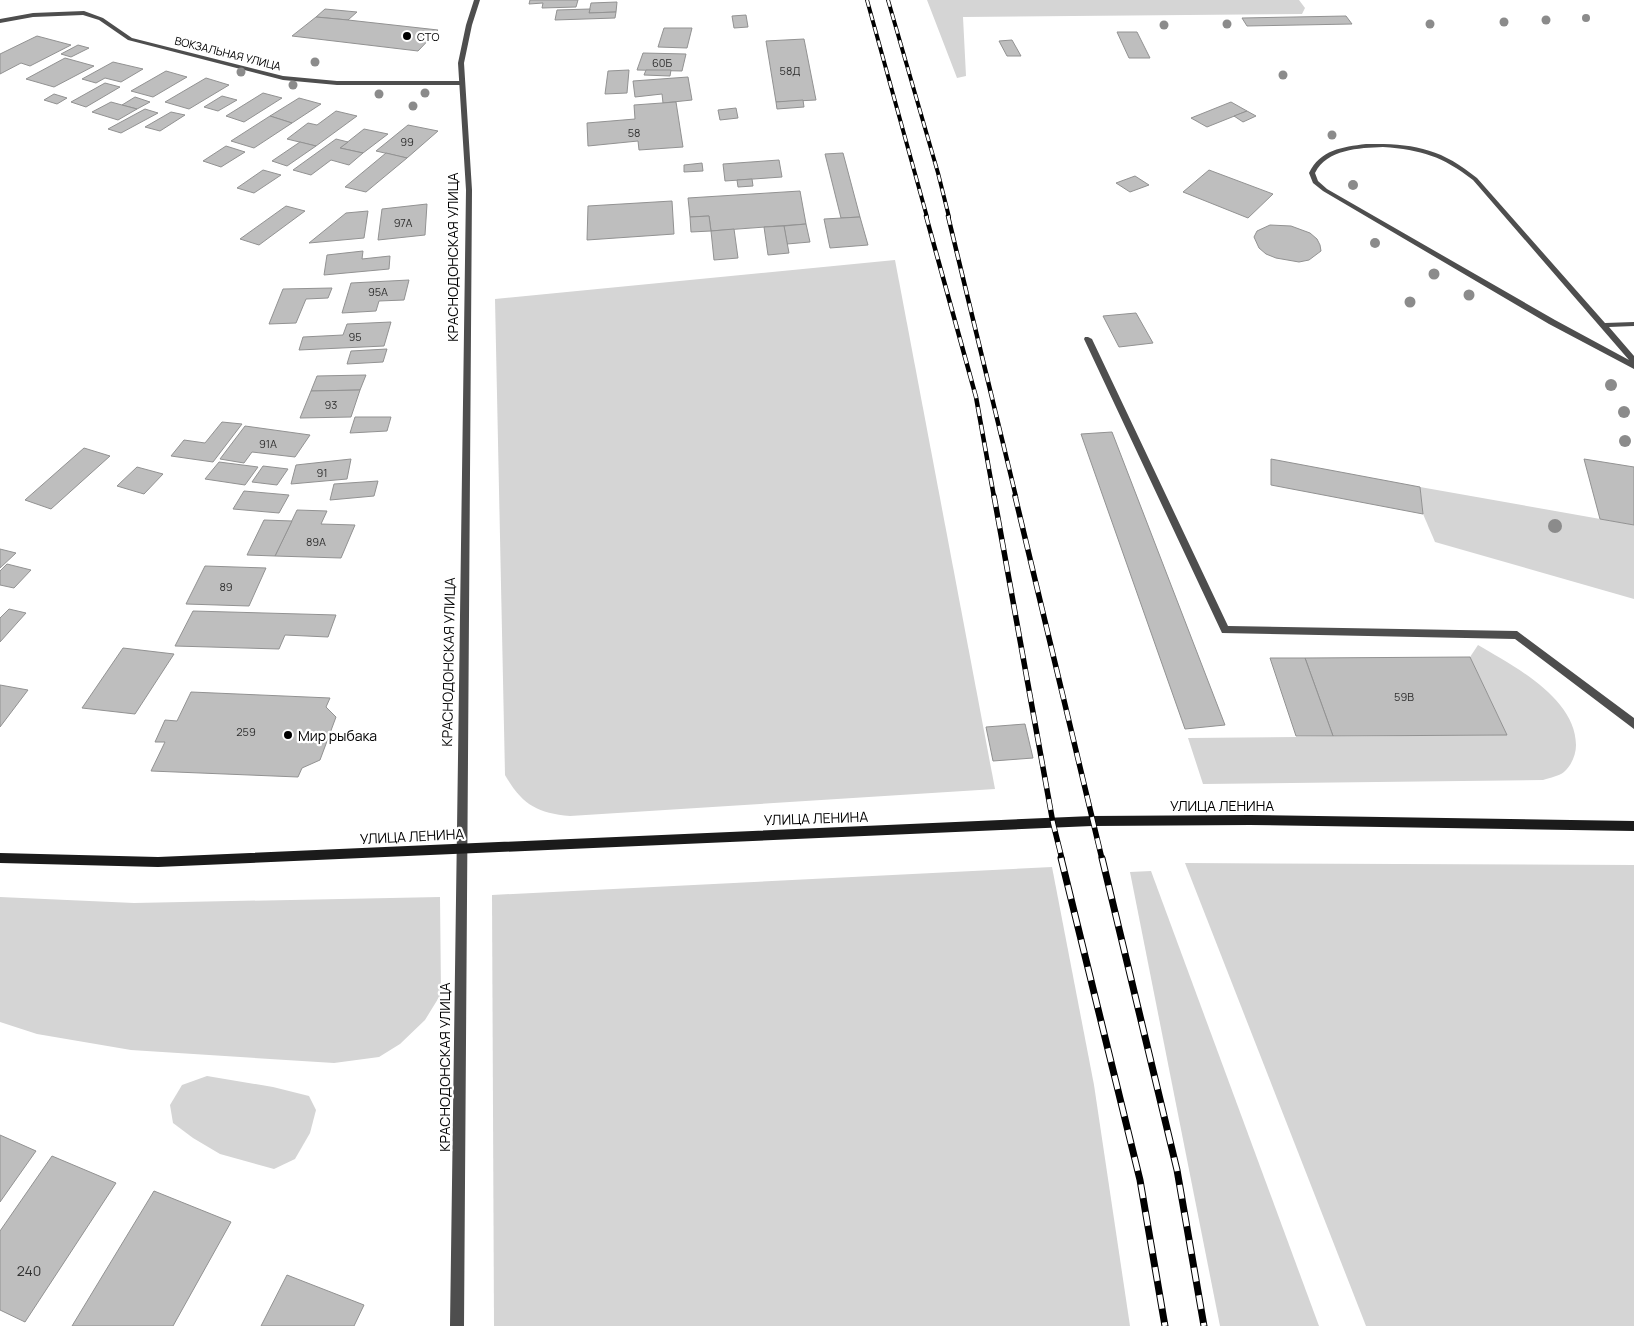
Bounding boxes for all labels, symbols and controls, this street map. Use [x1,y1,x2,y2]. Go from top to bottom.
place label: СТО [417,29,439,44]
marker: СТО [401,30,413,42]
street label: ВОКЗАЛЬНАЯ УЛИЦА [173,33,283,73]
house number: 60Б [652,55,672,70]
house number: 58Д [780,63,800,78]
house number: 58 [628,125,640,140]
house number: 99 [400,134,414,149]
street label: КРАСНОДОНСКАЯ УЛИЦА [443,172,462,342]
house number: 97А [394,215,412,230]
house number: 95А [368,284,388,299]
house number: 95 [348,329,362,344]
house number: 93 [325,397,337,412]
house number: 91А [259,436,277,451]
house number: 91 [316,465,328,480]
house number: 89А [306,534,326,549]
street label: КРАСНОДОНСКАЯ УЛИЦА [437,577,459,747]
house number: 89 [219,579,233,594]
house number: 59В [1394,689,1414,704]
house number: 259 [236,724,256,739]
place label: Мир рыбака [298,726,377,745]
marker: Мир рыбака [282,729,294,741]
street label: УЛИЦА ЛЕНИНА [1170,796,1274,815]
street label: УЛИЦА ЛЕНИНА [764,807,869,829]
street label: УЛИЦА ЛЕНИНА [359,824,465,848]
street label: КРАСНОДОНСКАЯ УЛИЦА [435,982,454,1152]
house number: 240 [17,1261,41,1280]

